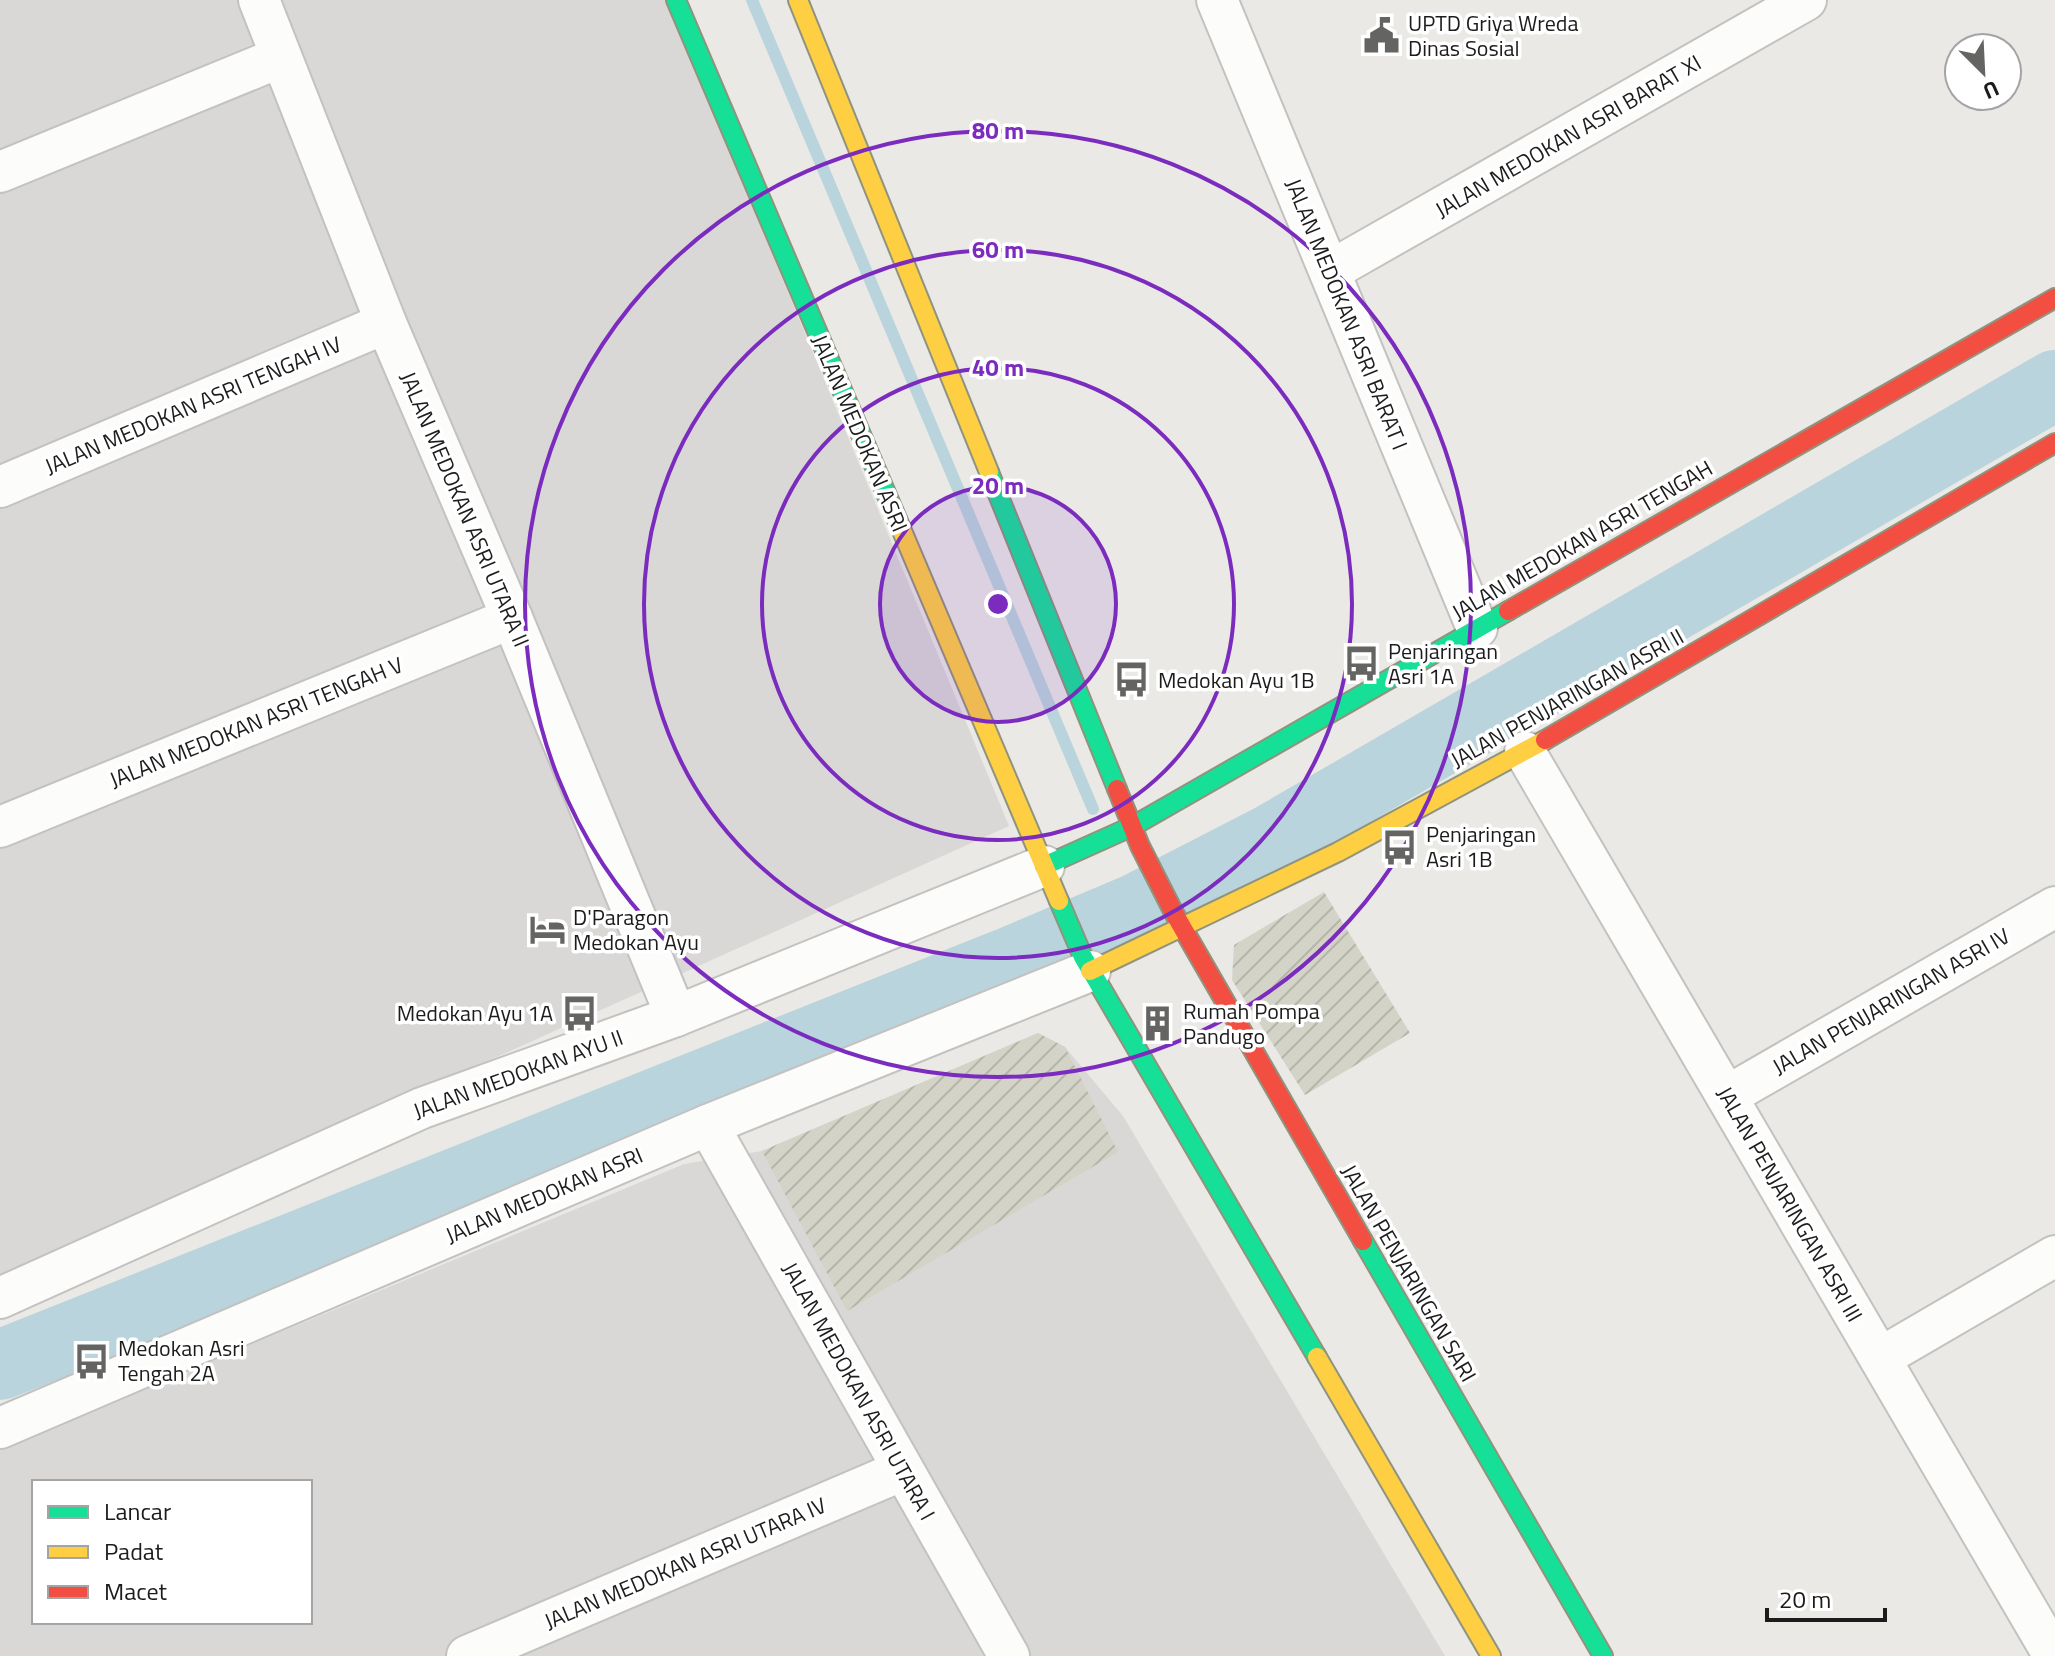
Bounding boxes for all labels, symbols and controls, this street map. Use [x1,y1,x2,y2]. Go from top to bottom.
place label: UPTD Griya Wreda Dinas Sosial [1408,6,1578,65]
public building icon: UPTD Griya Wreda Dinas Sosial [1363,17,1401,55]
north arrow [1943,32,2023,112]
street label: JALAN MEDOKAN ASRI BARAT XI [1429,46,1707,226]
text: U [1978,72,2005,109]
text: 80 m [972,112,1024,148]
street label: JALAN MEDOKAN ASRI BARAT I [1277,173,1417,455]
text: 60 m [972,231,1024,267]
street label: JALAN MEDOKAN ASRI TENGAH IV [39,327,347,483]
street label: JALAN MEDOKAN ASRI [803,329,917,537]
text: 40 m [972,349,1024,385]
street label: JALAN MEDOKAN ASRI UTARA II [391,366,539,652]
street label: JALAN MEDOKAN ASRI TENGAH [1445,451,1719,629]
text: 20 m [972,467,1024,503]
centre of rings [984,590,1012,618]
street label: JALAN PENJARINGAN ASRI II [1444,620,1690,776]
place label: Penjaringan Asri 1A [1388,634,1498,693]
bus stop icon: Penjaringan Asri 1A [1343,645,1381,683]
street label: JALAN MEDOKAN ASRI TENGAH V [104,647,408,797]
bus stop icon: Medokan Ayu 1B [1113,661,1151,699]
place label: Medokan Ayu 1B [1158,663,1315,697]
place label: Penjaringan Asri 1B [1426,817,1536,876]
bus stop icon: Penjaringan Asri 1B [1381,828,1419,866]
place label: D'Paragon Medokan Ayu [573,900,699,959]
hotel icon: D'Paragon Medokan Ayu [528,911,566,949]
street label: JALAN PENJARINGAN ASRI IV [1766,919,2016,1083]
bus stop icon: Medokan Ayu 1A [560,994,598,1032]
place label: Rumah Pompa Pandugo [1183,994,1320,1053]
place label: Medokan Ayu 1A [397,996,553,1030]
building icon: Rumah Pompa Pandugo [1138,1005,1176,1043]
street label: JALAN MEDOKAN AYU II [408,1020,628,1128]
street label: JALAN PENJARINGAN ASRI III [1708,1080,1872,1328]
street label: JALAN MEDOKAN ASRI [440,1138,648,1252]
street label: JALAN PENJARINGAN SARI [1333,1158,1485,1388]
street label: JALAN MEDOKAN ASRI UTARA I [774,1256,944,1526]
place label: Medokan Asri Tengah 2A [118,1331,245,1390]
bus stop icon: Medokan Asri Tengah 2A [73,1342,111,1380]
legend [32,1480,312,1624]
street label: JALAN MEDOKAN ASRI UTARA IV [539,1488,832,1638]
text: Lancar [104,1493,171,1529]
text: Padat [104,1533,164,1569]
scale bar [1767,1572,1885,1622]
text: Macet [104,1573,168,1609]
text: 20 m [1779,1581,1831,1617]

